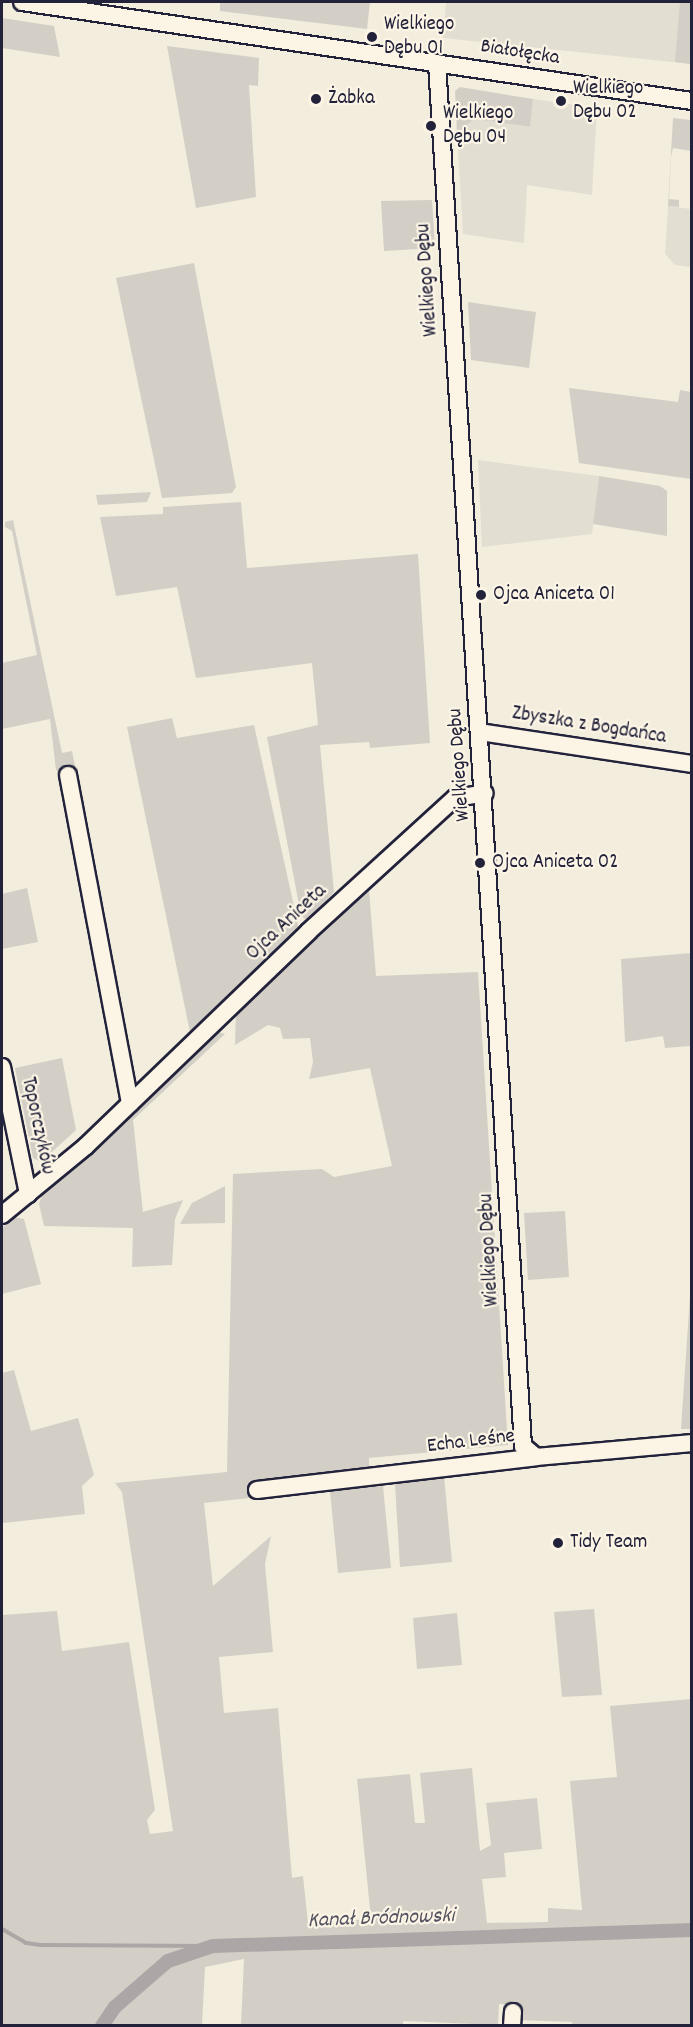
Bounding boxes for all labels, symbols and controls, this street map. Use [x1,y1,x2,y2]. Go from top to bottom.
place label: Wielkiego Dębu 01 [384,12,454,62]
marker: Wielkiego Dębu 01 [365,30,379,44]
street label: Białołęcka [479,34,561,72]
place label: Wielkiego Dębu 02 [573,76,643,126]
place label: Żabka [328,86,375,112]
marker: Żabka [309,92,323,106]
marker: Wielkiego Dębu 02 [554,94,568,108]
place label: Wielkiego Dębu 04 [443,101,513,151]
marker: Wielkiego Dębu 04 [424,119,438,133]
street label: Wielkiego Dębu [411,223,445,337]
place label: Ojca Aniceta 01 [493,582,615,608]
marker: Ojca Aniceta 01 [474,588,488,602]
street label: Zbyszka z Bogdańca [510,701,668,751]
street label: Wielkiego Dębu [443,708,477,822]
place label: Ojca Aniceta 02 [492,850,618,876]
marker: Ojca Aniceta 02 [473,856,487,870]
street label: Ojca Aniceta [241,879,333,967]
street label: Toporczyków [14,1075,60,1177]
street label: Wielkiego Dębu [474,1193,506,1307]
street label: Echa Leśne [426,1424,516,1460]
place label: Tidy Team [570,1530,647,1556]
marker: Tidy Team [551,1536,565,1550]
water label: Kanał Bródnowski [307,1903,455,1935]

